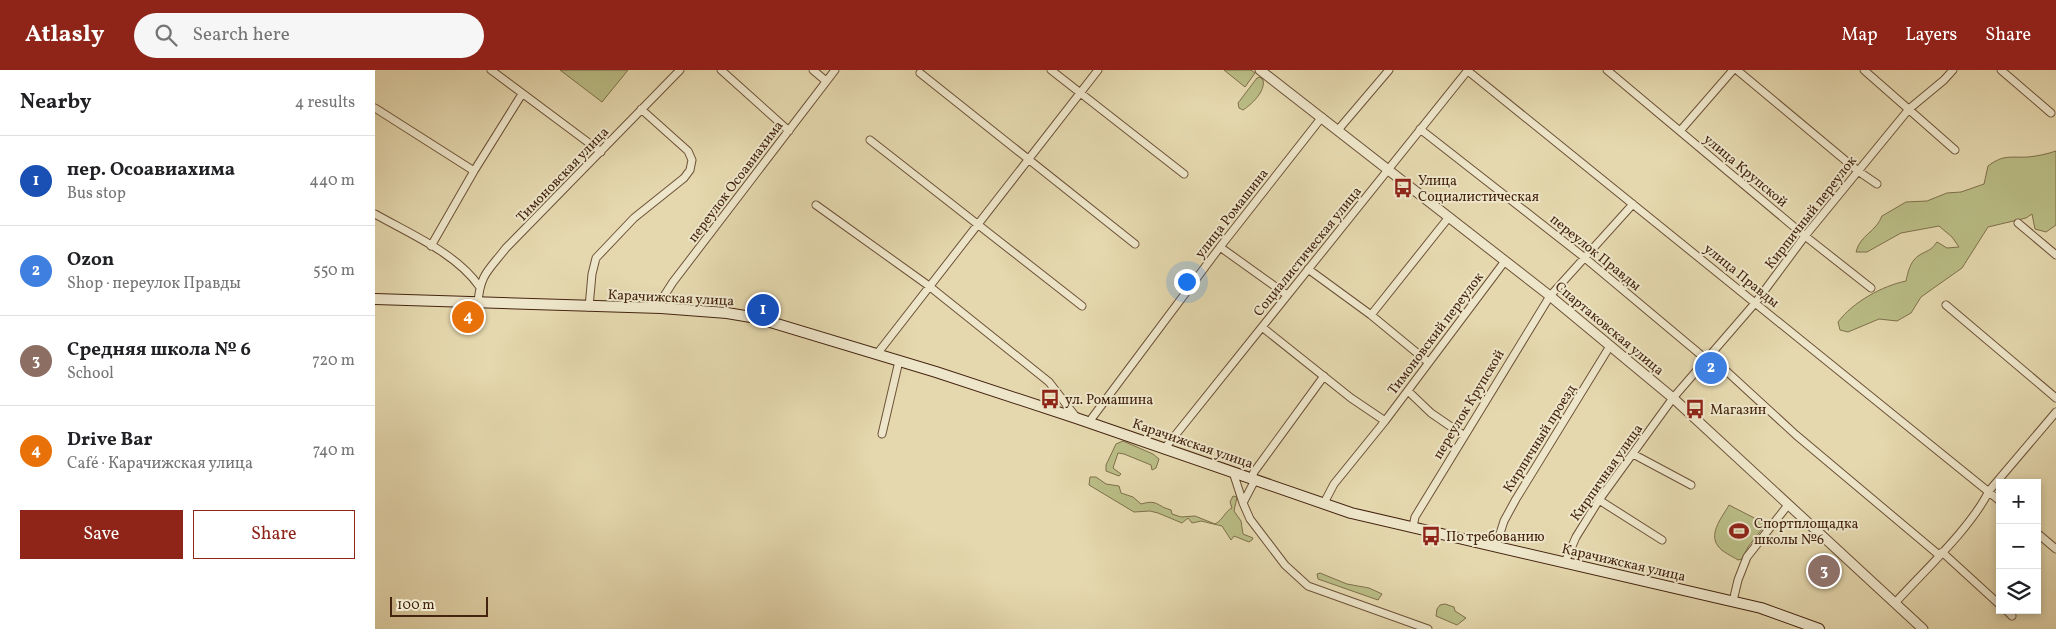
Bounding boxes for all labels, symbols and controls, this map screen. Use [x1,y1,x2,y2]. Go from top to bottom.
search box [134,13,484,58]
text: Atlasly [25,18,104,52]
icon: search [152,21,180,49]
text: Search here [192,22,290,48]
text: Map [1841,23,1877,48]
text: Layers [1905,23,1957,48]
text: Share [1985,23,2031,48]
text: Nearby [20,88,91,117]
text: 4 results [295,92,355,114]
street label: переулок Осоавиахима [684,117,788,247]
street label: Тимоновская улица [513,123,614,227]
street label: улица Крупской [1699,130,1791,212]
street label: Кирпичный переулок [1761,152,1862,274]
text: пер. Осоавиахима [67,157,235,183]
street label: улица Ромашина [1191,165,1273,263]
text: 1 [33,170,39,192]
text: 440 m [309,170,355,192]
place label: Улица Социалистическая [1418,172,1539,207]
bus stop icon: Улица Социалистическая [1392,177,1414,199]
text: Bus stop [67,183,126,205]
street label: Социалистическая улица [1250,183,1367,321]
street label: переулок Правды [1546,211,1645,296]
street label: улица Правды [1699,240,1783,313]
text: Ozon [67,247,114,273]
text: 2 [32,260,40,282]
text: 550 m [313,260,355,282]
street label: Тимоновский переулок [1384,268,1489,399]
your location [1174,269,1200,295]
text: Shop · переулок Правды [67,273,241,295]
street label: Спартаковская улица [1550,278,1668,380]
street label: Карачижская улица [607,286,735,311]
pin: 1 [747,291,779,329]
pin: 4 [452,298,484,336]
text: Средняя школа № 6 [67,337,251,363]
street label: переулок Крупской [1429,346,1510,463]
pin: 2 [1695,349,1727,387]
text: 3 [32,350,40,372]
text: 720 m [312,350,355,372]
text: School [67,363,114,385]
street label: Кирпичный проезд [1499,381,1581,497]
bus stop icon: ул. Ромашина [1039,388,1061,410]
place label: ул. Ромашина [1065,391,1153,410]
bus stop icon: Магазин [1684,398,1706,420]
place label: Магазин [1710,401,1767,420]
street label: Карачижская улица [1129,415,1256,474]
street label: Кирпичная улица [1567,421,1648,525]
text: Drive Bar [67,427,153,453]
text: 4 [31,440,41,462]
text: 740 m [313,440,355,462]
text: Café · Карачижская улица [67,453,253,475]
map controls [1996,479,2041,614]
button: + [1996,479,2041,524]
button: Save [20,510,183,559]
button: Share [193,510,355,559]
place label: Спортплощадка школы №6 [1754,515,1858,550]
sports icon: Спортплощадка школы №6 [1728,520,1750,542]
button: − [1996,524,2041,569]
bus stop icon: По требованию [1420,525,1442,547]
place label: По требованию [1446,528,1545,547]
street label: Карачижская улица [1560,540,1688,587]
pin: 3 [1808,552,1840,590]
button: layers [1996,569,2041,614]
scale bar [390,594,487,617]
text: 100 m [397,596,435,615]

